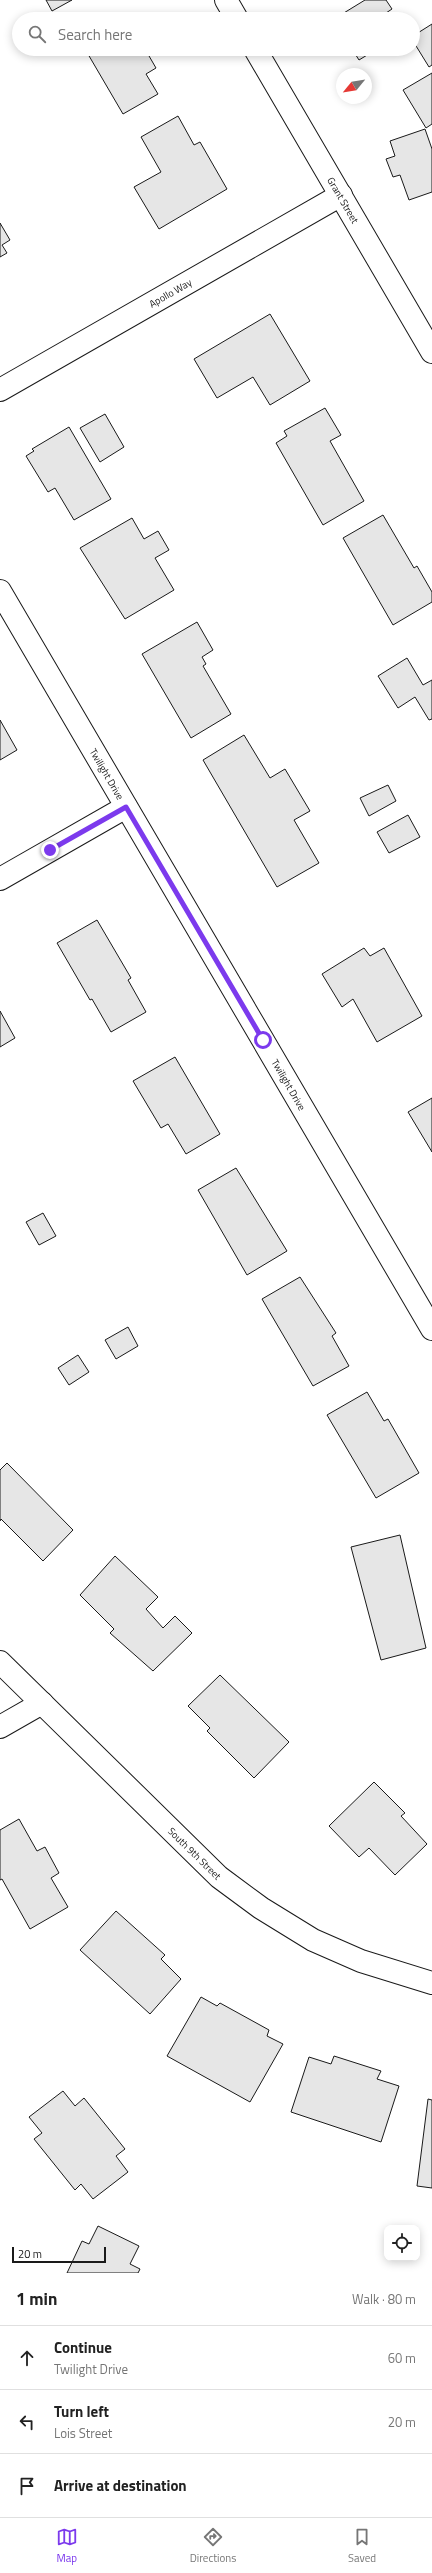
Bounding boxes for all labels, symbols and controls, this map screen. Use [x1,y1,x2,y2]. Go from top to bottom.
search box [12,12,420,56]
icon: search [26,23,48,45]
text: Search here [58,23,132,46]
north arrow [336,68,372,104]
street label: Grant Street [324,174,363,227]
street label: Apollo Way [146,274,194,311]
street label: Twilight Drive [86,746,128,802]
route end [41,841,59,859]
route start [254,1031,272,1049]
street label: Twilight Drive [268,1056,310,1113]
street label: South 9th Street [165,1824,225,1883]
map controls [384,2225,420,2261]
button: locate [384,2225,420,2261]
scale bar [12,2245,106,2264]
text: 20 m [18,2246,42,2262]
text: 1 min [16,2286,57,2312]
text: Walk · 80 m [352,2289,416,2309]
text: Continue [54,2336,112,2359]
icon: ahead [16,2347,38,2369]
text: 60 m [388,2348,416,2368]
text: Twilight Drive [54,2359,128,2379]
text: Turn left [54,2400,109,2423]
icon: left [16,2411,38,2433]
text: 20 m [388,2412,416,2432]
text: Lois Street [54,2423,112,2443]
text: Arrive at destination [54,2474,187,2497]
icon: arrive [16,2475,38,2497]
tab: Map [56,2526,78,2566]
tab: Directions [190,2526,236,2566]
tab: Saved [348,2526,376,2566]

